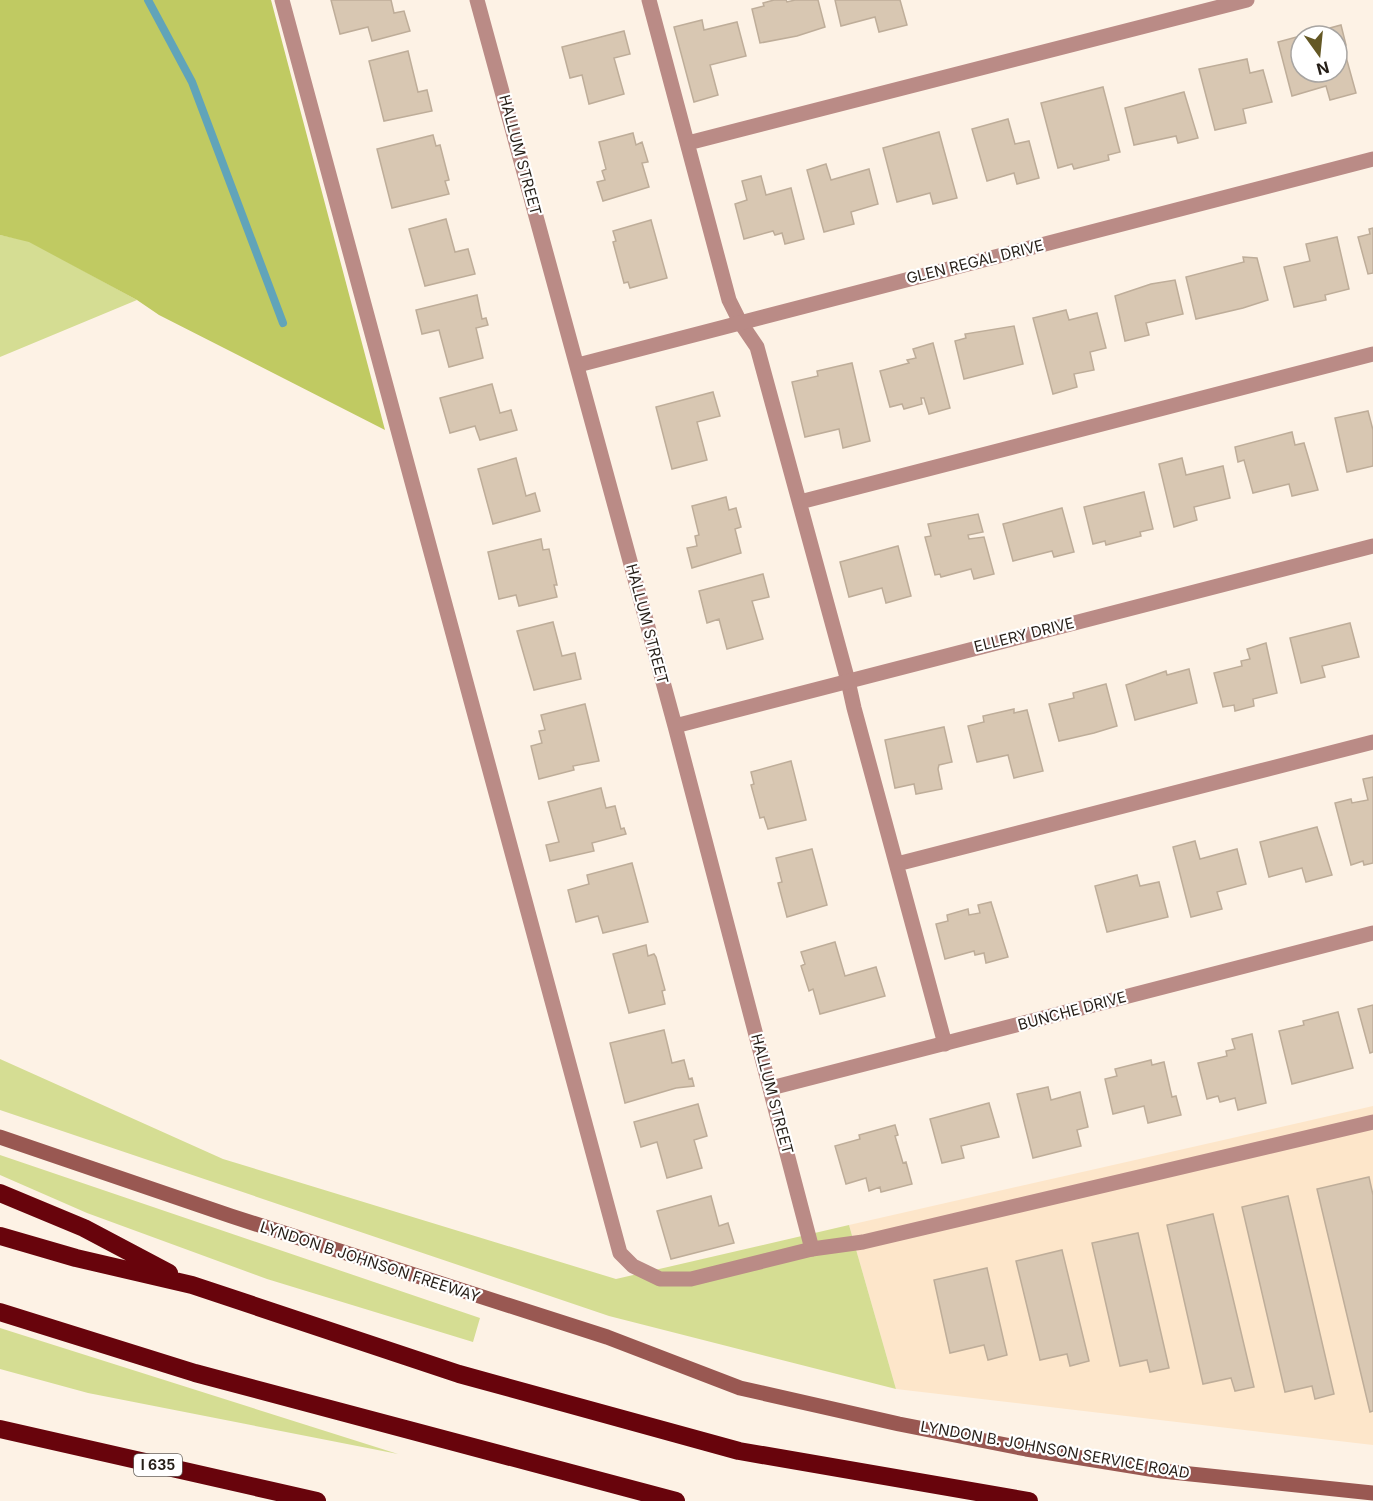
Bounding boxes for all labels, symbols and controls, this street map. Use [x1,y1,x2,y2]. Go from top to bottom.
north arrow [1289,24,1349,84]
text: N [1314,57,1331,80]
street label: HALLUM STREET [495,92,546,217]
street label: GLEN REGAL DRIVE [904,235,1045,288]
street label: HALLUM STREET [622,561,673,686]
street label: ELLERY DRIVE [972,613,1076,656]
street label: BUNCHE DRIVE [1016,987,1128,1034]
street label: HALLUM STREET [747,1031,798,1156]
street label: LYNDON B JOHNSON FREEWAY [258,1217,483,1306]
street label: LYNDON B. JOHNSON SERVICE ROAD [919,1416,1191,1483]
road number: I 635 [134,1454,182,1476]

